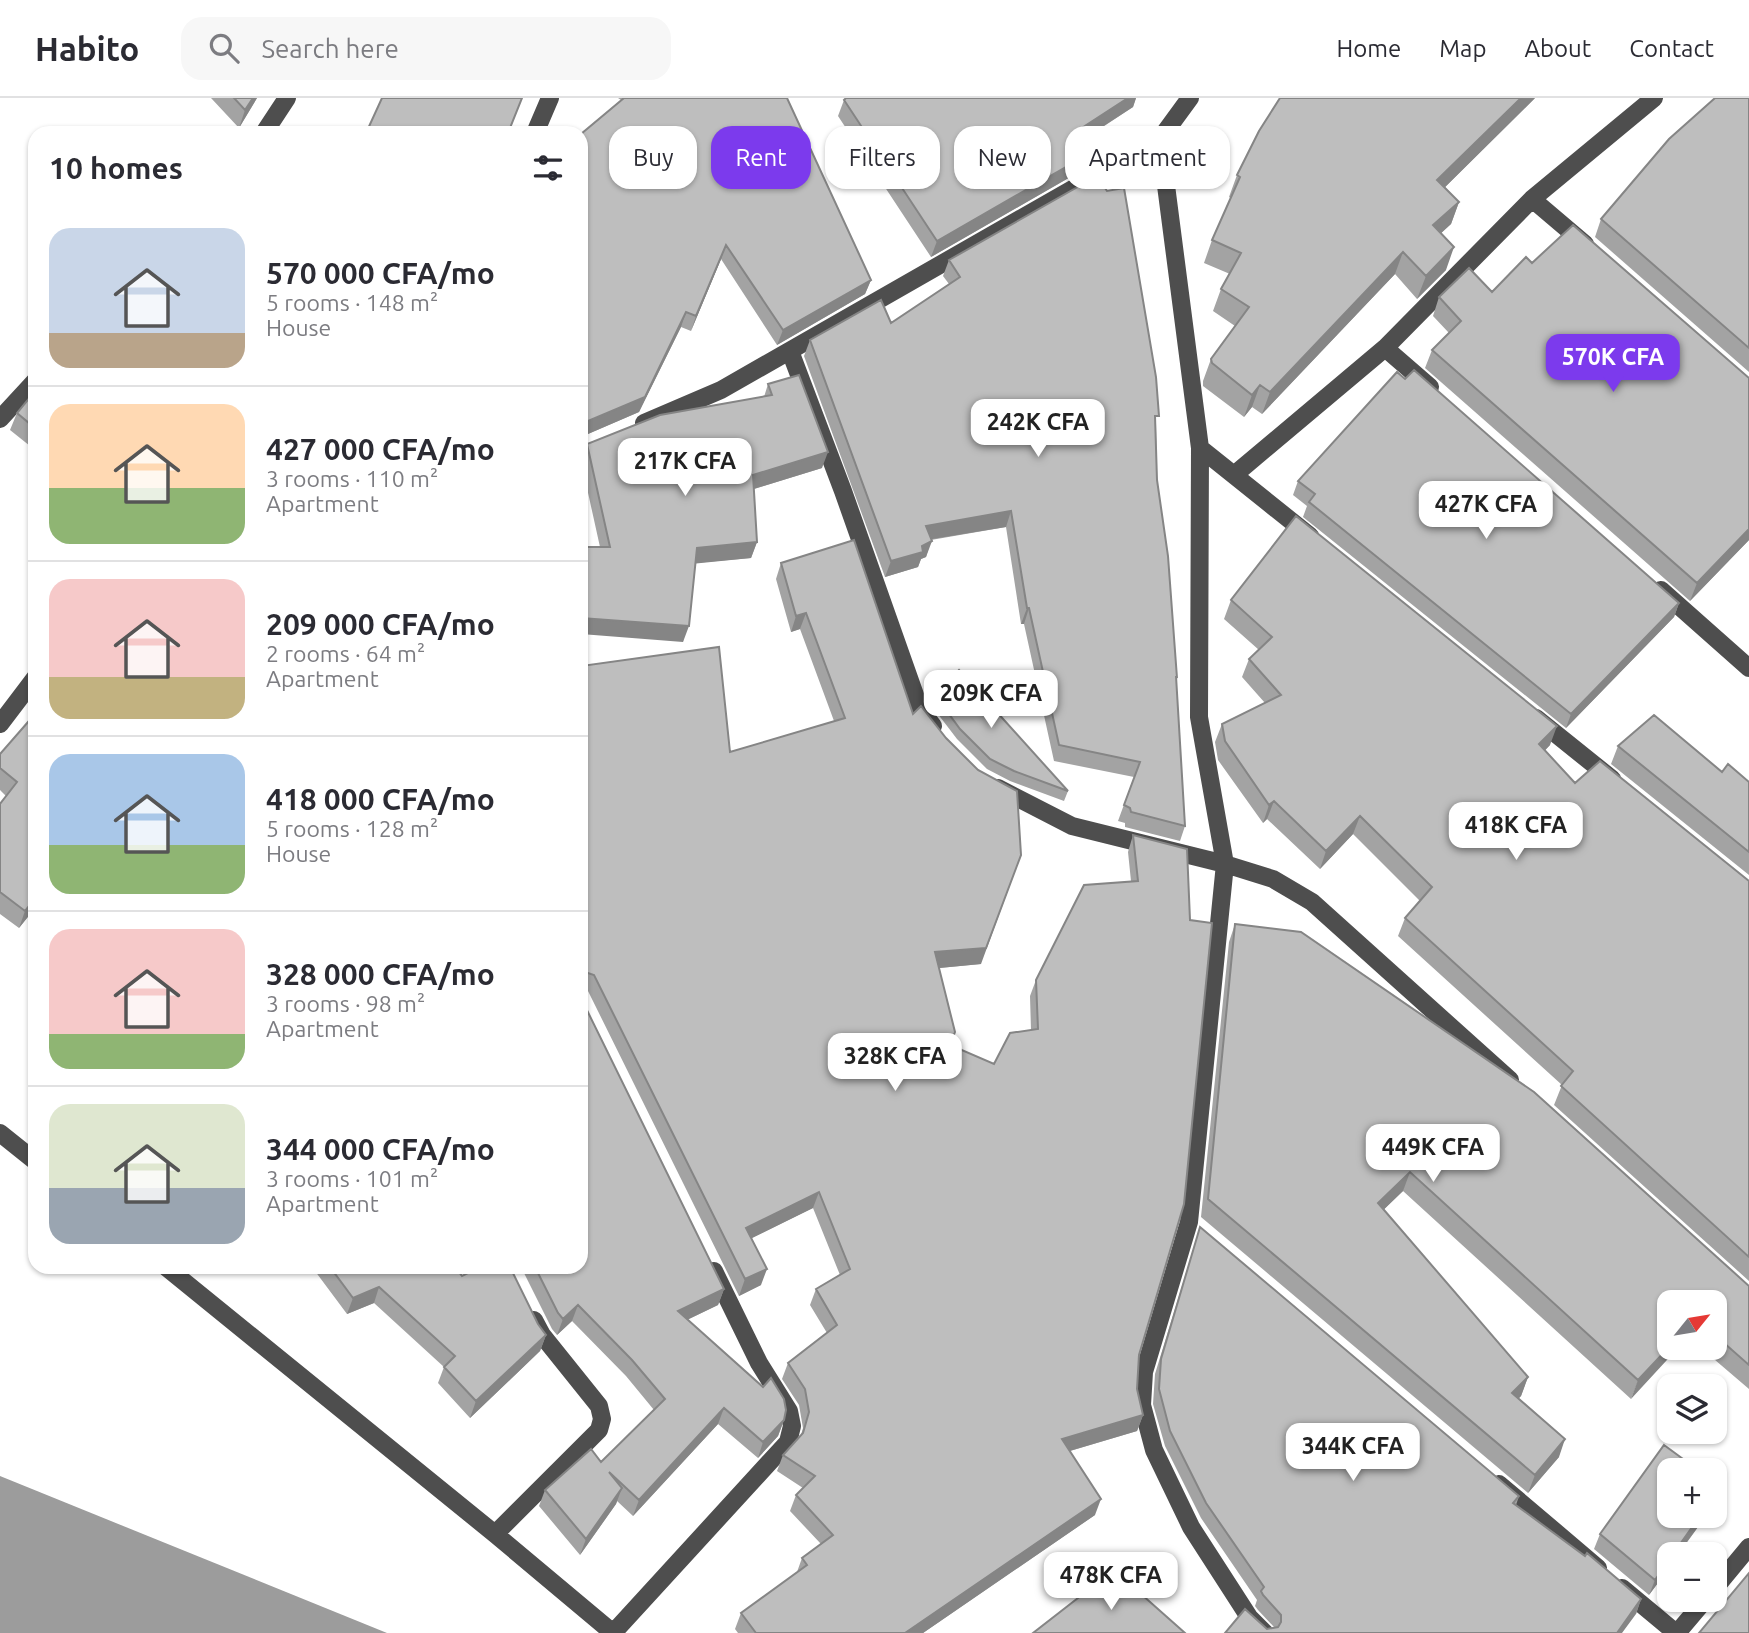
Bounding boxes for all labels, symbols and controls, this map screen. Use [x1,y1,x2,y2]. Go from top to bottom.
search box [181,17,671,80]
icon: search [205,29,243,67]
text: Habito [35,30,139,67]
text: Search here [261,34,399,63]
text: Home [1336,35,1401,62]
text: Map [1439,35,1486,62]
text: About [1524,35,1591,62]
text: Contact [1629,35,1714,62]
chip: Buy [609,126,697,189]
chip: Rent [711,126,811,189]
chip: Filters [825,126,940,189]
chip: New [954,126,1051,189]
chip: Apartment [1065,126,1230,189]
icon: filters [529,149,567,187]
text: 10 homes [49,151,183,185]
icon: home [105,256,189,340]
text: 570 000 CFA/mo [266,256,495,290]
text: 5 rooms · 148 m² [266,290,438,315]
text: House [266,315,331,340]
pin: 570K CFA [1541,334,1685,394]
text: 570K CFA [1562,344,1664,369]
pin: 242K CFA [966,400,1110,459]
text: 242K CFA [987,409,1089,434]
icon: home [105,432,189,516]
text: 427 000 CFA/mo [266,432,495,466]
pin: 217K CFA [613,438,757,498]
text: 217K CFA [634,448,736,473]
text: 3 rooms · 110 m² [266,466,438,491]
pin: 427K CFA [1414,482,1558,541]
text: Apartment [266,491,379,516]
text: 427K CFA [1435,491,1537,516]
icon: home [105,607,189,691]
text: 209 000 CFA/mo [266,607,495,641]
text: 2 rooms · 64 m² [266,641,425,666]
text: Apartment [266,666,379,691]
pin: 209K CFA [919,670,1063,730]
text: 209K CFA [940,680,1042,705]
icon: home [105,782,189,866]
text: 418 000 CFA/mo [266,782,495,816]
pin: 418K CFA [1444,802,1588,862]
text: 418K CFA [1465,812,1567,837]
text: 5 rooms · 128 m² [266,816,438,841]
text: House [266,841,331,866]
icon: home [105,957,189,1041]
text: 328 000 CFA/mo [266,957,495,991]
text: 3 rooms · 98 m² [266,991,425,1016]
text: Apartment [266,1016,379,1041]
pin: 328K CFA [823,1034,967,1093]
text: 328K CFA [844,1043,946,1068]
pin: 449K CFA [1361,1124,1505,1184]
icon: home [105,1132,189,1216]
text: 344 000 CFA/mo [266,1132,495,1166]
text: 449K CFA [1382,1134,1484,1159]
text: 3 rooms · 101 m² [266,1166,438,1191]
text: Apartment [266,1191,379,1216]
north arrow [1657,1290,1727,1360]
map controls [1657,1290,1727,1612]
button: layers [1657,1374,1727,1444]
pin: 344K CFA [1281,1424,1425,1483]
text: 344K CFA [1302,1433,1404,1458]
button: + [1657,1458,1727,1528]
button: − [1657,1542,1727,1612]
pin: 478K CFA [1039,1552,1183,1612]
text: 478K CFA [1060,1562,1162,1587]

